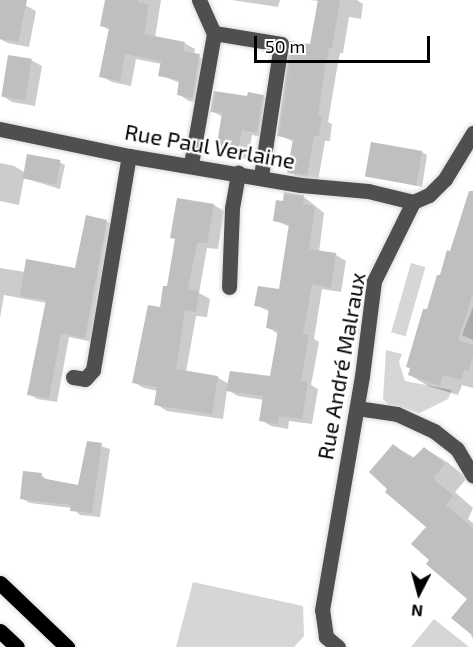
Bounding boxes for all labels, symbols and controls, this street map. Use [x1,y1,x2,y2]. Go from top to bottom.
scale bar [257,24,432,62]
text: 50 m [265,35,305,57]
street label: Rue Paul Verlaine [122,118,298,174]
street label: Rue André Malraux [311,270,371,462]
north arrow [389,563,449,623]
text: N [410,601,424,621]

